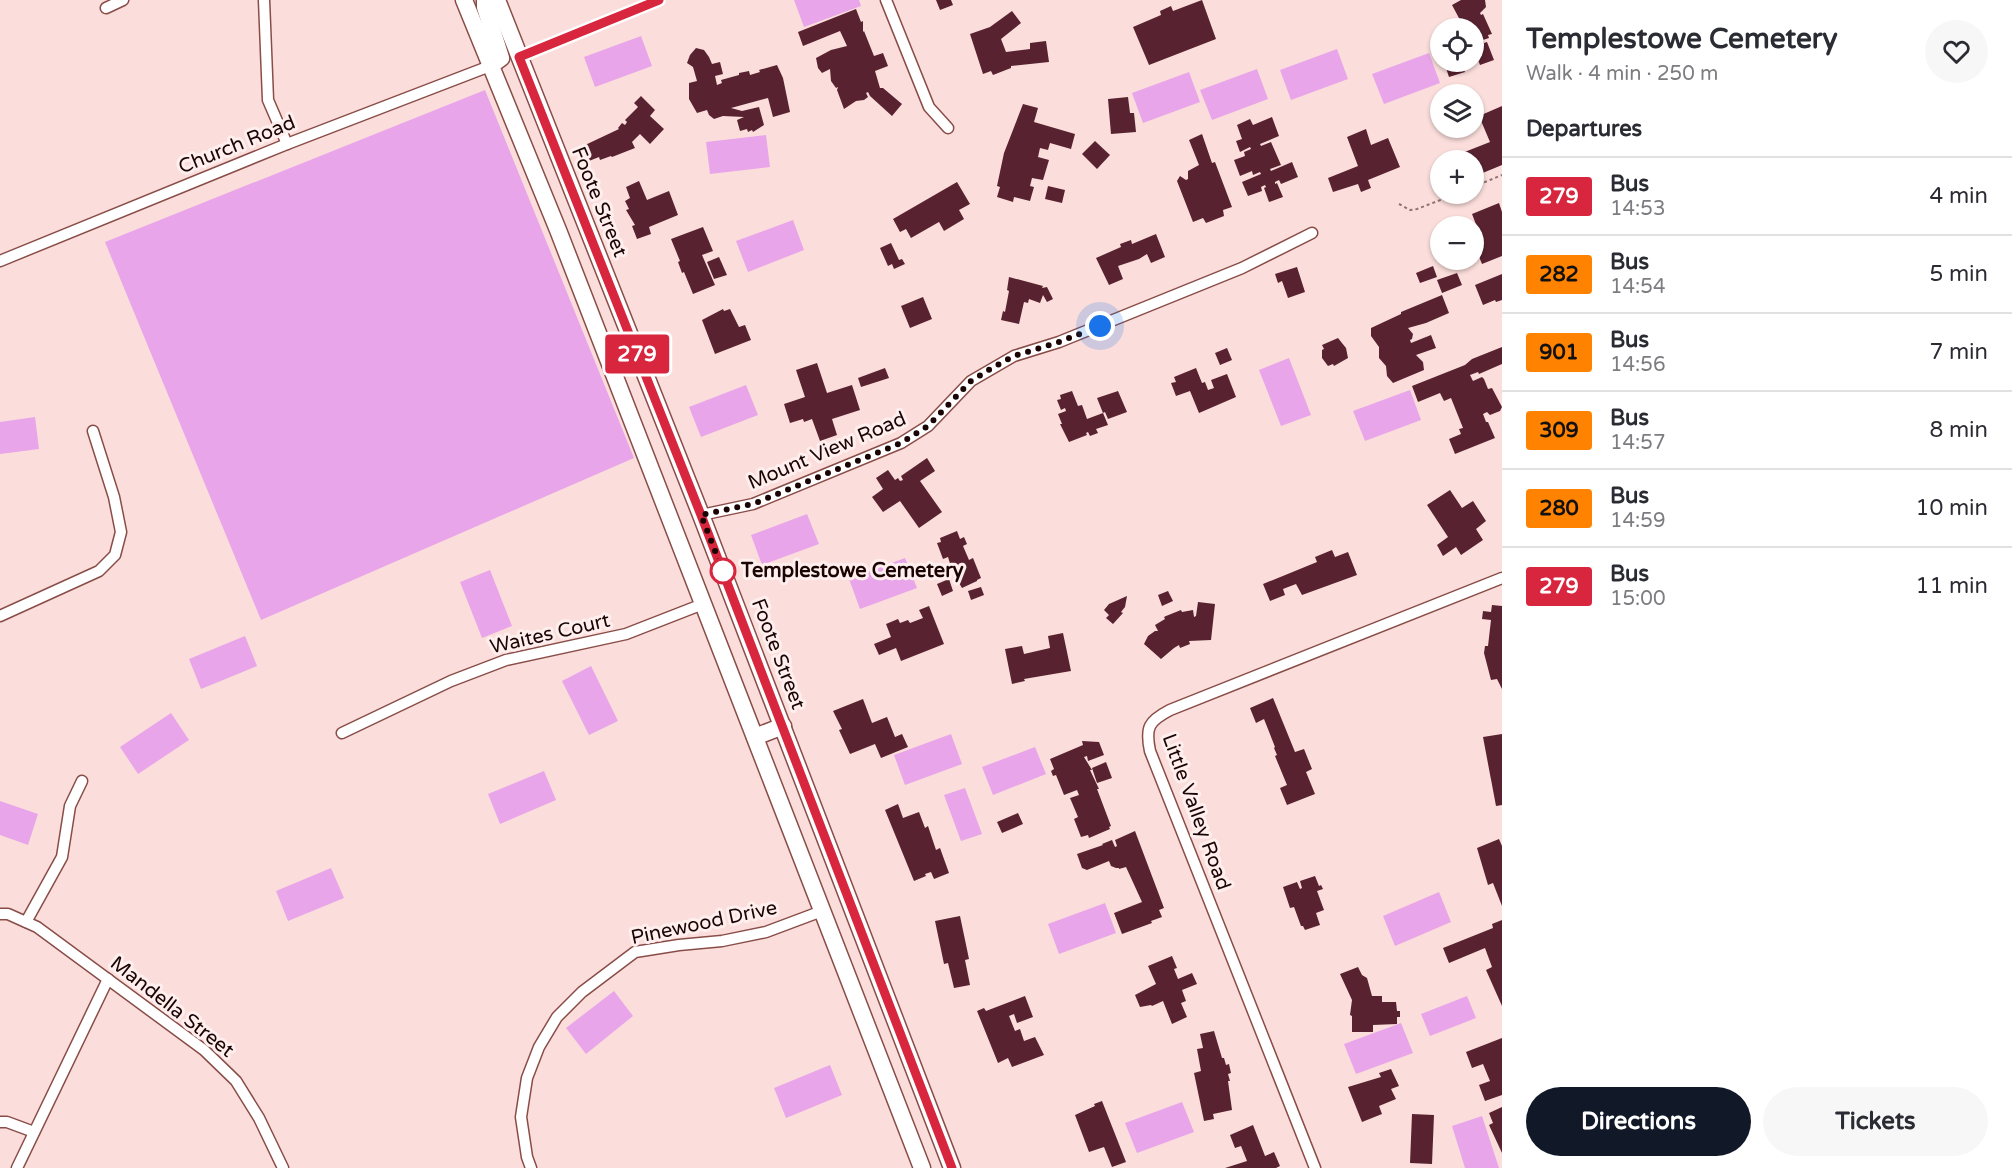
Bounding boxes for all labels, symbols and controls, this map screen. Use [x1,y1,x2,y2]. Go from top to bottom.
map controls [1430,18,1484,270]
button: locate [1430,18,1484,72]
button: heart [1925,20,1988,83]
text: Templestowe Cemetery [1526,22,1838,56]
text: Walk · 4 min · 250 m [1526,62,1718,86]
button: layers [1430,84,1484,138]
street label: Church Road [175,111,299,179]
text: Departures [1526,116,1642,142]
street label: Foote Street [566,143,632,261]
button: + [1430,150,1484,204]
text: Bus [1610,171,1649,197]
text: 4 min [1929,183,1988,209]
text: 279 [1539,184,1579,209]
text: 14:53 [1610,197,1665,221]
button: − [1430,216,1484,270]
text: Bus [1610,249,1649,275]
text: 5 min [1929,261,1988,287]
text: 282 [1539,262,1579,287]
text: 14:54 [1610,275,1665,299]
your location [1085,311,1115,341]
text: Bus [1610,327,1649,353]
line badge: 279 [602,334,672,374]
text: 7 min [1929,339,1988,365]
text: 901 [1539,340,1579,365]
text: 279 [617,342,657,367]
text: 14:56 [1610,353,1665,377]
text: Bus [1610,405,1649,431]
street label: Mount View Road [744,407,910,495]
text: 8 min [1929,417,1988,443]
text: 309 [1539,418,1579,443]
text: 14:57 [1610,431,1665,455]
text: Bus [1610,483,1649,509]
text: 10 min [1916,495,1988,521]
text: 280 [1539,496,1579,521]
text: 14:59 [1610,509,1665,533]
marker: Templestowe Cemetery [710,558,736,584]
place label: Templestowe Cemetery [740,559,964,583]
text: Bus [1610,561,1649,587]
text: 11 min [1916,573,1988,599]
text: 279 [1539,574,1579,599]
text: 15:00 [1610,587,1665,611]
street label: Foote Street [746,595,810,713]
street label: Waites Court [488,608,613,659]
street label: Little Valley Road [1157,731,1235,893]
street label: Pinewood Drive [629,896,779,950]
street label: Mandella Street [105,951,239,1063]
button: Directions [1526,1087,1751,1156]
button: Tickets [1763,1087,1988,1156]

